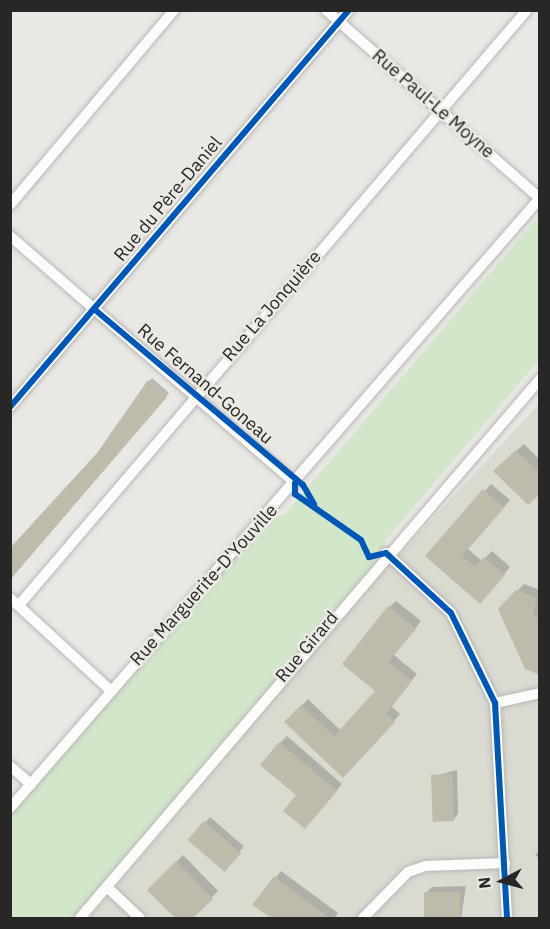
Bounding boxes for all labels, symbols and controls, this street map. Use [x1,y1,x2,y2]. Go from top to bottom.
street label: Rue Paul-Le Moyne [367,45,499,163]
street label: Rue du Père-Daniel [110,132,226,266]
street label: Rue La Jonquière [218,246,326,366]
street label: Rue Fernand-Goneau [133,319,277,449]
street label: Rue Marguerite-D'Youville [126,500,282,670]
street label: Rue Girard [271,607,343,687]
north arrow [472,851,532,911]
text: N [474,876,495,890]

